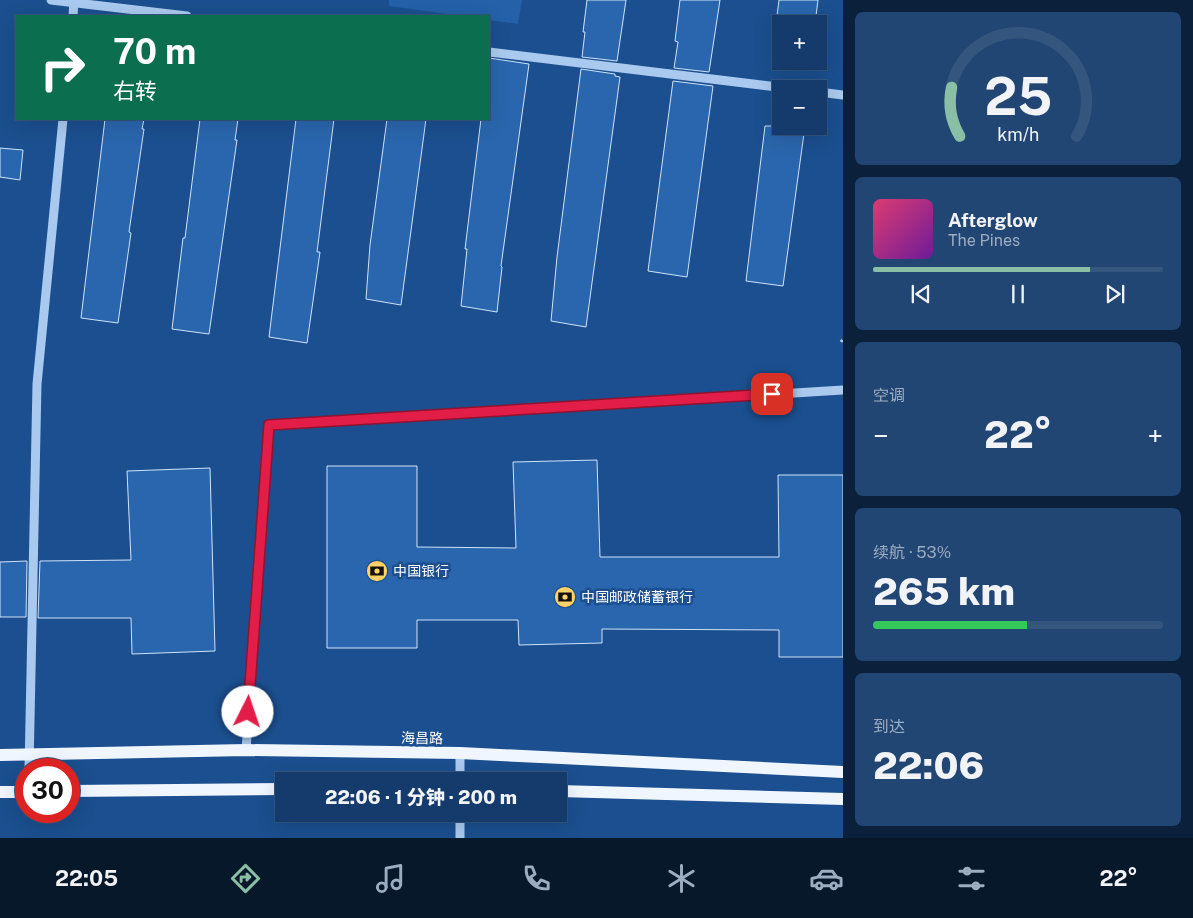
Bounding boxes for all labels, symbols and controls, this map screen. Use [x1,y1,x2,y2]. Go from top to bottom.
map controls [772,15,827,135]
button: + [772,15,827,70]
text: 70 m [113,31,196,72]
icon: right [30,35,95,100]
text: 25 [984,66,1052,127]
text: 右转 [113,78,157,104]
button: − [772,80,827,135]
text: km/h [997,124,1039,145]
text: Afterglow [948,209,1038,231]
text: The Pines [948,231,1020,250]
icon: previous [907,280,935,308]
icon: pause [1004,280,1032,308]
icon: next [1101,280,1129,308]
pin [751,373,793,415]
icon: arrive [758,380,786,408]
text: 空调 [873,386,905,405]
text: 22° [984,412,1052,457]
text: − [873,419,889,452]
text: + [1147,419,1163,452]
text: 续航 · 53% [873,543,951,562]
bank icon: 中国银行 [365,559,389,583]
place label: 中国银行 [393,563,449,579]
text: 265 km [873,569,1015,614]
bank icon: 中国邮政储蓄银行 [553,585,577,609]
place label: 中国邮政储蓄银行 [581,589,693,605]
position arrow [221,685,273,737]
text: 到达 [873,717,905,736]
street label: 海昌路 [401,730,443,746]
text: 22:06 [873,743,984,788]
speed limit sign: 30 [15,758,80,823]
text: 22:06 · 1 分钟 · 200 m [325,786,517,808]
icon: directions [228,861,263,896]
icon: music [373,861,408,896]
icon: phone [519,861,554,896]
icon: climate [664,861,699,896]
icon: car [809,861,844,896]
icon: filters [954,861,989,896]
text: 22:05 [55,865,118,891]
text: 22° [1099,865,1138,891]

